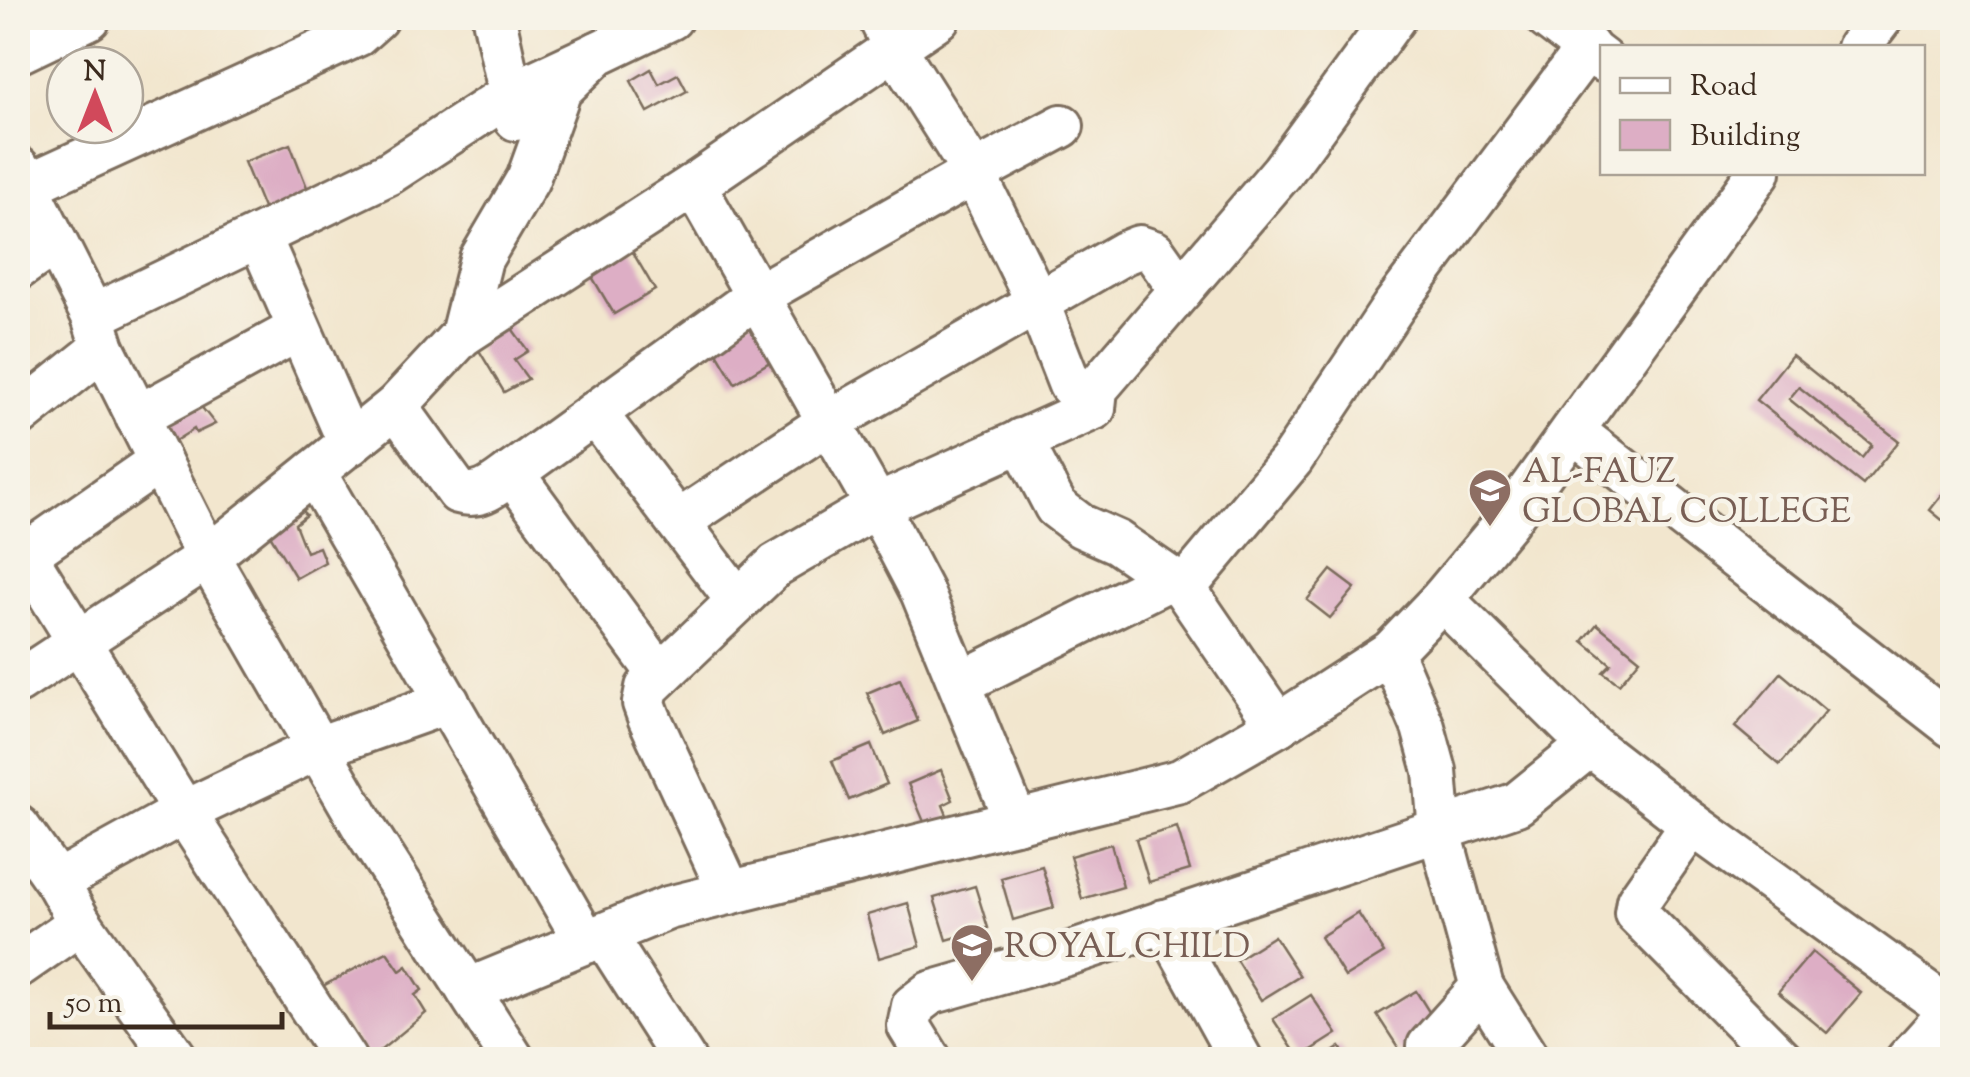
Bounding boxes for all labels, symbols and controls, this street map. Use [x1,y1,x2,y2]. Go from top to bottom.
north arrow [45,45,145,145]
legend [1600,45,1925,175]
text: N [84,53,106,93]
text: Road [1690,66,1757,109]
text: Building [1690,116,1800,159]
place label: AL-FAUZ GLOBAL COLLEGE [1522,448,1851,539]
school or university icon: AL-FAUZ GLOBAL COLLEGE [1467,467,1513,528]
school or university icon: ROYAL CHILD [949,922,995,983]
place label: ROYAL CHILD [1004,923,1250,974]
scale bar [50,967,282,1029]
text: 50 m [63,983,123,1026]

